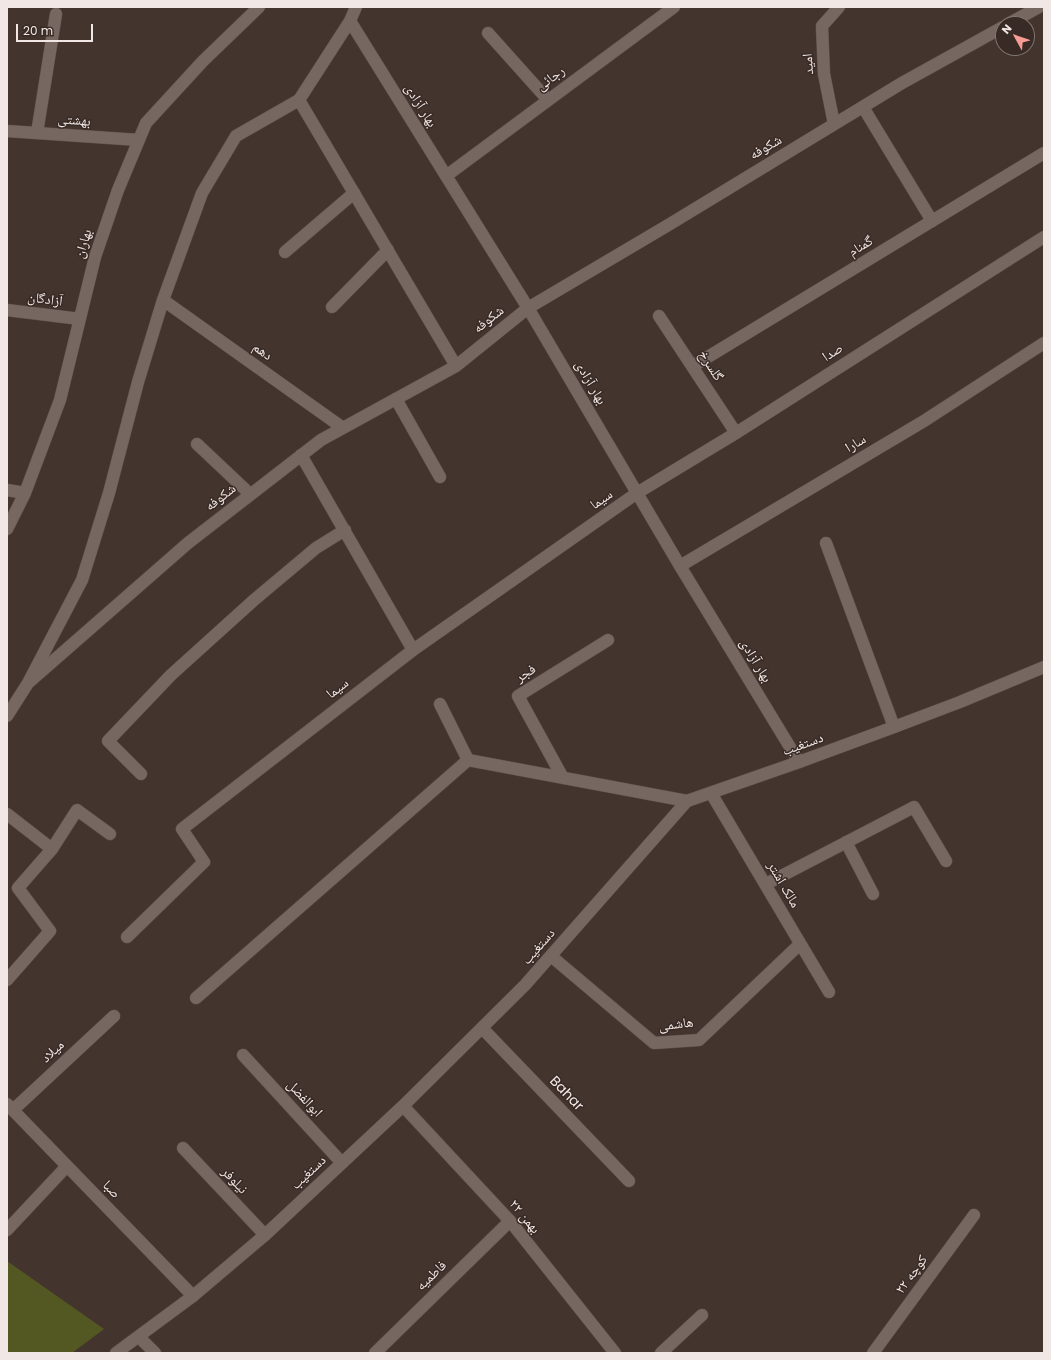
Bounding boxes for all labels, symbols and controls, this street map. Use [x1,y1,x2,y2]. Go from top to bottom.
scale bar [18,16,95,42]
north arrow [995,16,1035,56]
text: N [998,21,1015,37]
text: 20 m [23,22,53,39]
street label: امید [800,53,818,75]
street label: رجائی [533,63,569,95]
street label: بهار آزادی [400,81,440,131]
street label: بهشتی [57,111,91,131]
street label: شکوفه [747,132,785,164]
street label: بهاران [72,227,96,261]
street label: گمنام [846,233,876,261]
street label: آزادگان [26,290,64,310]
street label: شکوفه [470,303,508,337]
street label: دهم [249,339,275,365]
street label: صدا [820,340,846,366]
street label: گلسرخ [694,348,726,384]
street label: بهار آزادی [571,358,609,408]
street label: سارا [842,431,870,457]
street label: شکوفه [202,481,240,515]
street label: سیما [588,486,616,514]
street label: بهار آزادی [735,636,775,686]
street label: فجر [513,661,539,687]
street label: سیما [324,675,352,703]
street label: دستغیب [780,730,826,760]
street label: مالک اشتر [763,859,803,911]
street label: دستغیب [519,926,559,968]
street label: هاشمی [657,1015,695,1035]
street label: میلاد [38,1037,68,1067]
street label: Bahar [545,1073,587,1115]
street label: ابوالفضل [283,1077,325,1121]
street label: دستغیب [288,1152,330,1194]
street label: نیلوفر [217,1164,251,1198]
street label: صبا [98,1177,124,1203]
street label: ۲۲ بهمن [505,1196,543,1238]
street label: کوچه ۲۲ [892,1252,932,1298]
street label: فاطمیه [413,1258,451,1294]

